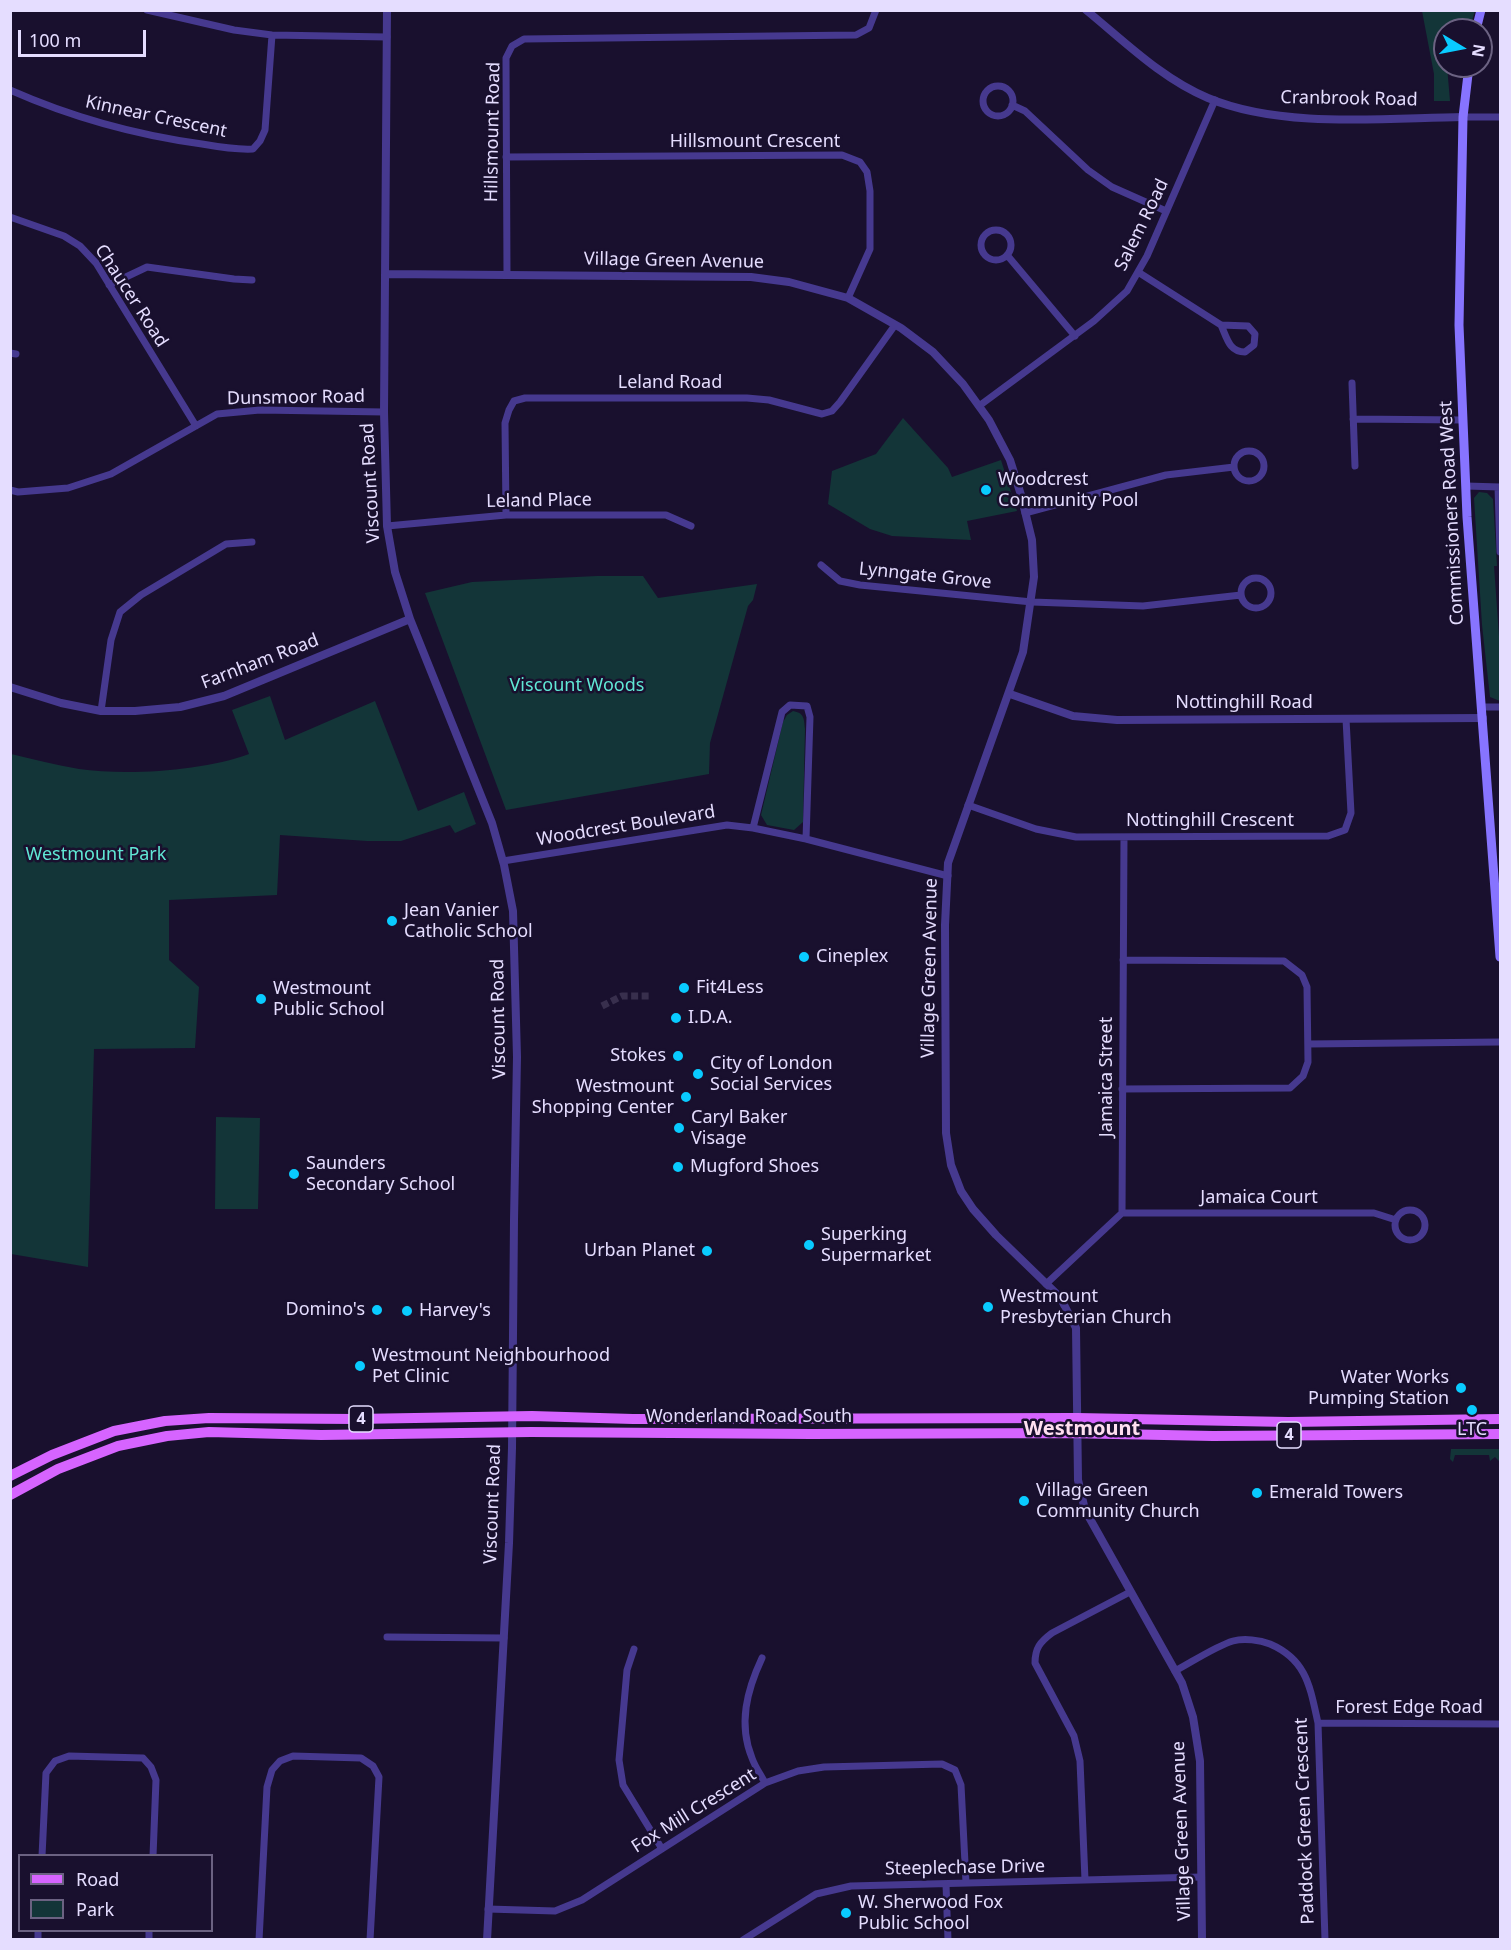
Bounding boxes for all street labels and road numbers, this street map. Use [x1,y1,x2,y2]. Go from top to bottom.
street label: Hillsmount Road [481,62,505,202]
street label: Cranbrook Road [1280,87,1418,111]
street label: Kinnear Crescent [83,91,229,143]
street label: Hillsmount Crescent [670,131,840,153]
street label: Salem Road [1110,176,1174,274]
street label: Chaucer Road [90,241,172,351]
street label: Village Green Avenue [584,249,764,273]
street label: Leland Road [618,372,722,394]
street label: Dunsmoor Road [227,386,365,410]
street label: Commissioners Road West [1435,400,1469,626]
street label: Viscount Road [357,422,385,544]
street label: Leland Place [486,489,592,513]
street label: Lynngate Grove [858,558,992,594]
street label: Farnham Road [198,630,322,694]
street label: Nottinghill Road [1175,692,1313,714]
street label: Woodcrest Boulevard [535,801,717,851]
street label: Nottinghill Crescent [1126,810,1294,832]
street label: Village Green Avenue [918,878,942,1058]
street label: Viscount Road [487,959,511,1079]
street label: Jamaica Street [1096,1017,1118,1137]
street label: Jamaica Court [1200,1187,1318,1209]
road number: 4 [349,1406,373,1432]
street label: Wonderland Road South [646,1406,852,1428]
road number: 4 [1277,1422,1301,1448]
street label: Viscount Road [480,1444,506,1564]
street label: Forest Edge Road [1335,1697,1483,1719]
street label: Paddock Green Crescent [1291,1717,1319,1925]
street label: Village Green Avenue [1168,1741,1196,1921]
street label: Fox Mill Crescent [628,1764,760,1858]
street label: Steeplechase Drive [885,1856,1045,1880]

